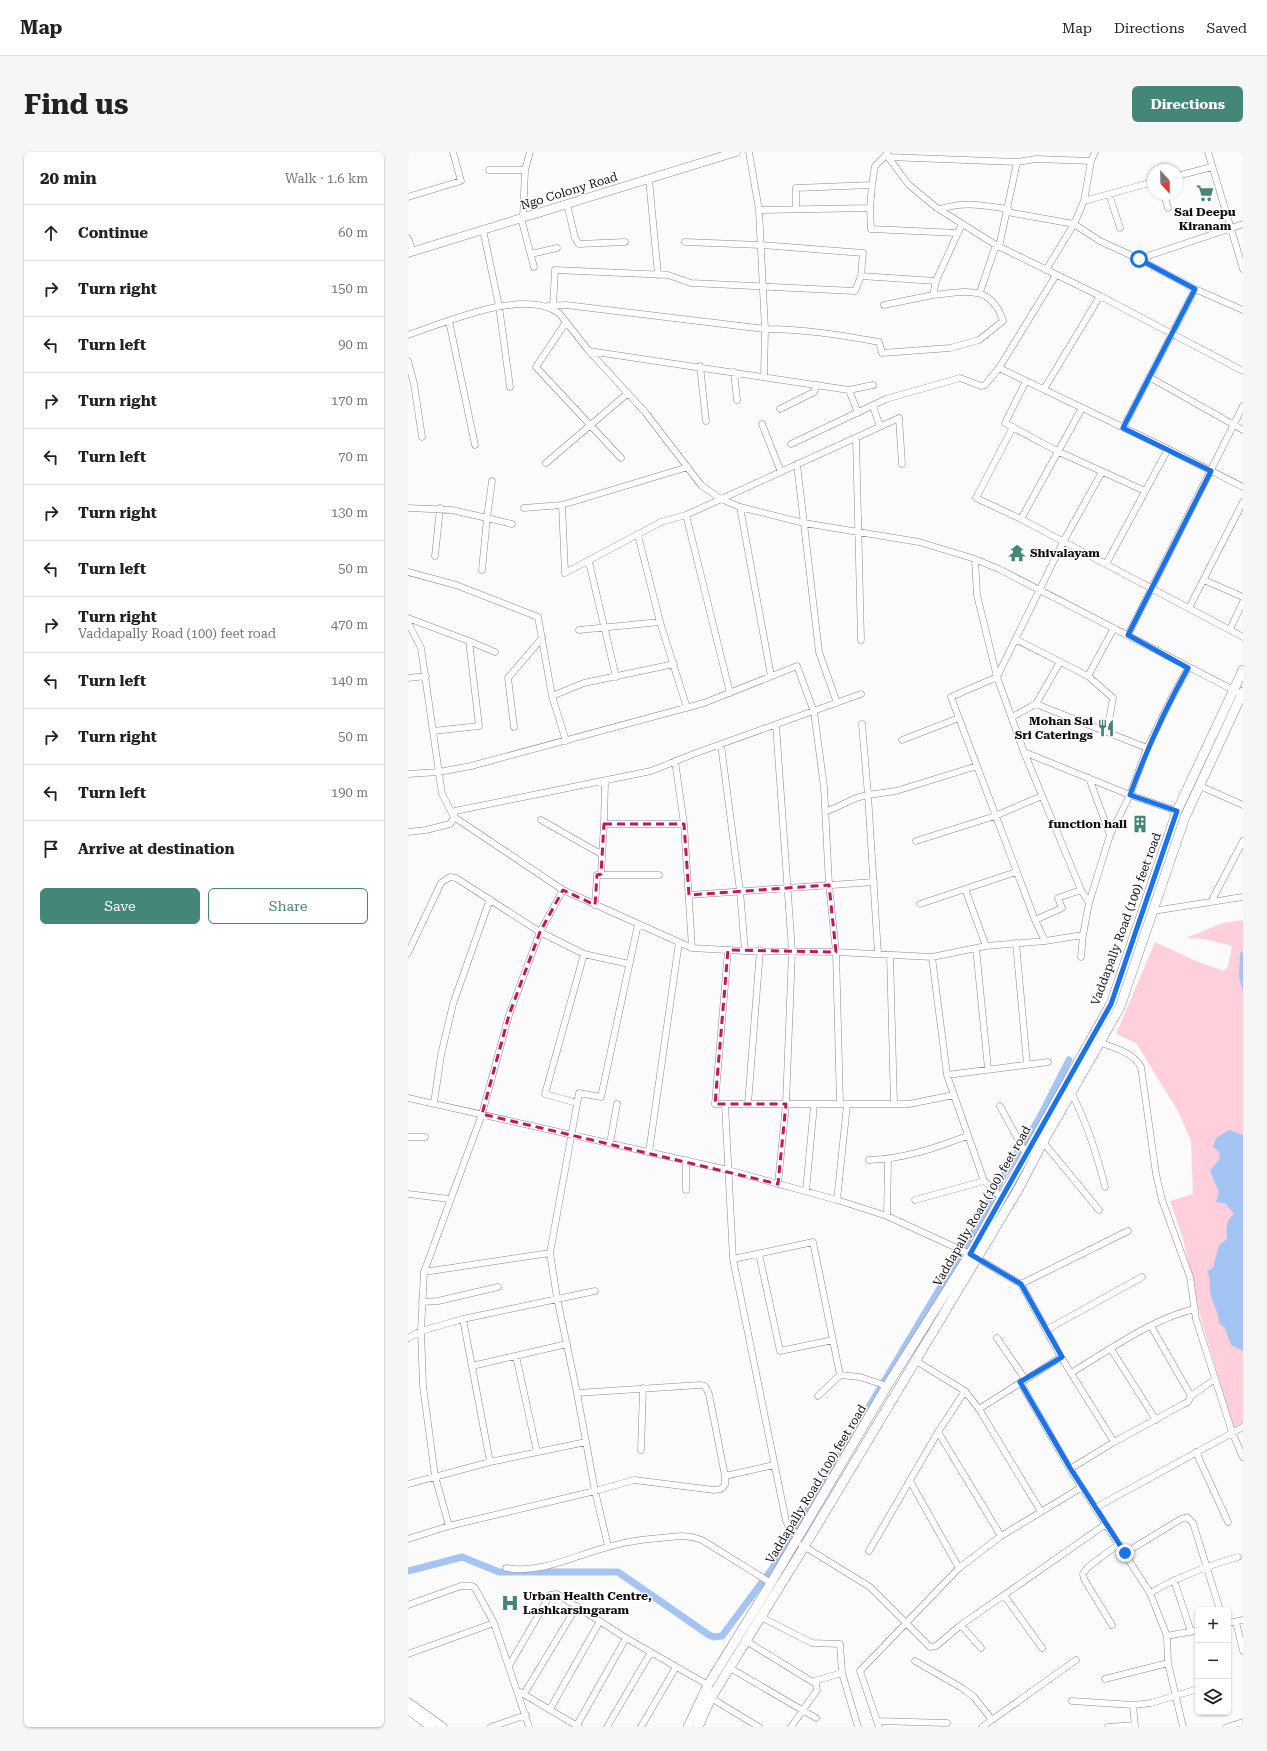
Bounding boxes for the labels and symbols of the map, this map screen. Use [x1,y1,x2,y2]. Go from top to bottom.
north arrow [1147,164,1183,200]
street label: Ngo Colony Road [519,169,620,212]
supermarket icon: Sai Deepu Kiranam [1195,183,1215,203]
place label: Sai Deepu Kiranam [1174,205,1236,233]
route start [1130,250,1148,268]
temple icon: Shivalayam [1007,543,1027,563]
place label: Shivalayam [1030,546,1100,560]
place label: Mohan Sai Sri Caterings [1015,714,1093,742]
restaurant icon: Mohan Sai Sri Caterings [1096,718,1116,738]
building icon: function hall [1130,814,1150,834]
place label: function hall [1048,817,1127,831]
street label: Vaddapally Road (100) feet road [1088,830,1164,1007]
street label: Vaddapally Road (100) feet road [930,1123,1034,1289]
street label: Vaddapally Road (100) feet road [763,1402,869,1566]
route end [1116,1544,1134,1562]
place label: Urban Health Centre, Lashkarsingaram [523,1589,652,1617]
hospital icon: Urban Health Centre, Lashkarsingaram [500,1593,520,1613]

